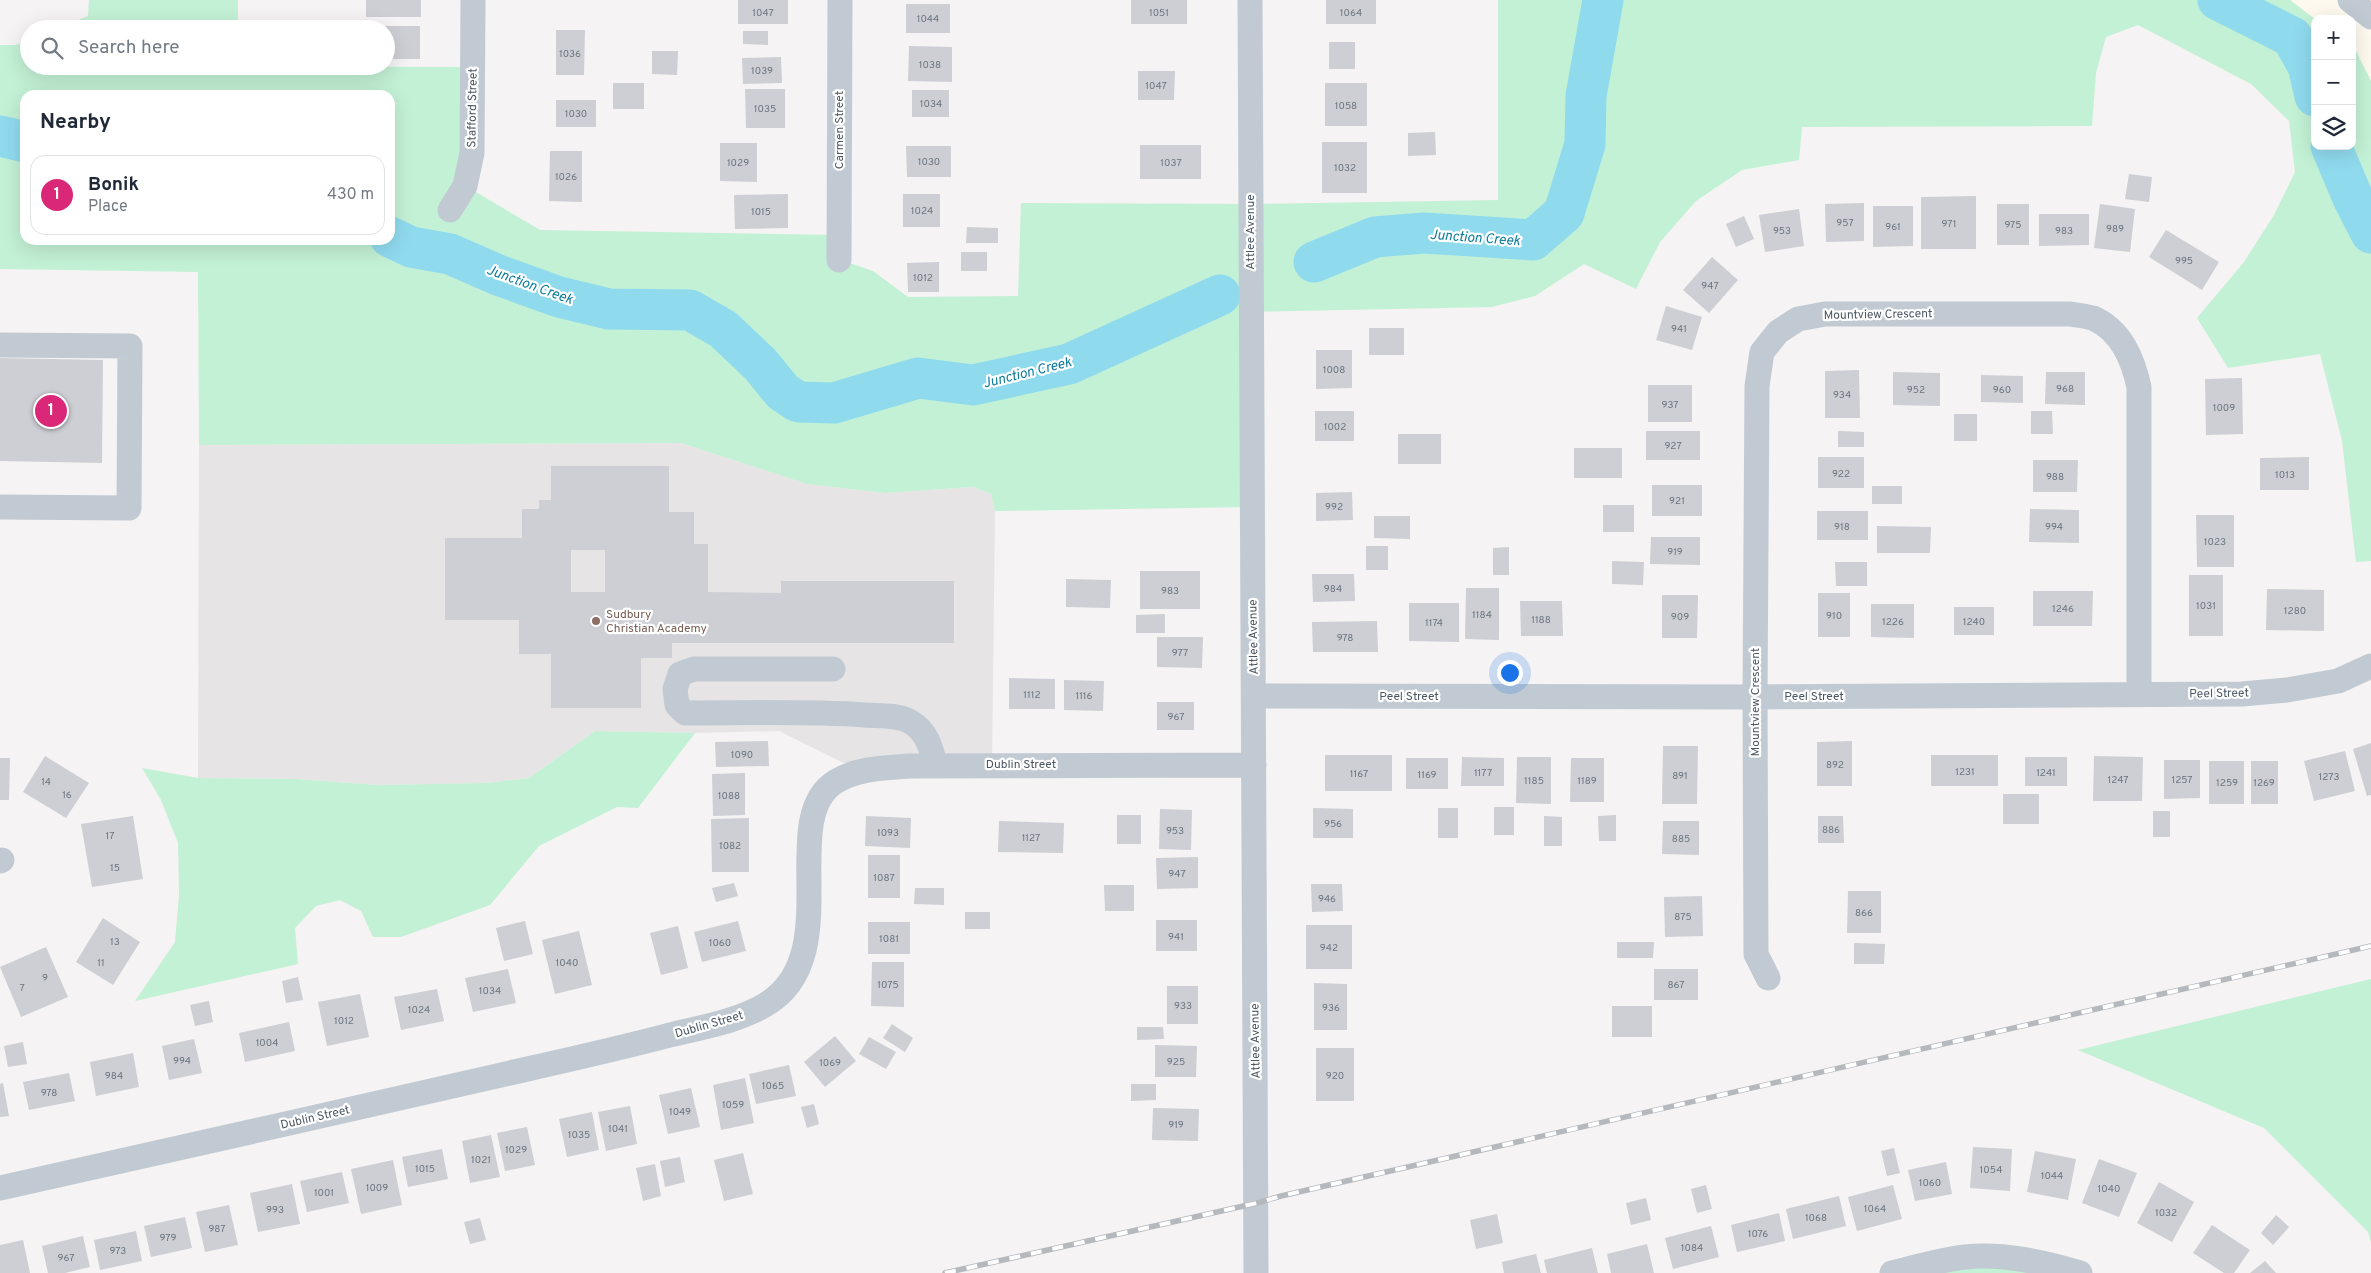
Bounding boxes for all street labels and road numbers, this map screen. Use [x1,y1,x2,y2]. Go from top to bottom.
street label: Stafford Street [464,68,482,148]
street label: Carmen Street [832,91,848,169]
street label: Attlee Avenue [1243,194,1259,270]
street label: Mountview Crescent [1823,306,1933,324]
street label: Attlee Avenue [1245,599,1263,675]
street label: Mountview Crescent [1748,648,1764,756]
street label: Peel Street [2189,685,2249,703]
street label: Peel Street [1379,689,1439,705]
street label: Peel Street [1784,689,1844,705]
street label: Dublin Street [986,757,1056,773]
street label: Attlee Avenue [1247,1003,1265,1079]
street label: Dublin Street [673,1008,745,1042]
street label: Dublin Street [279,1102,351,1134]

